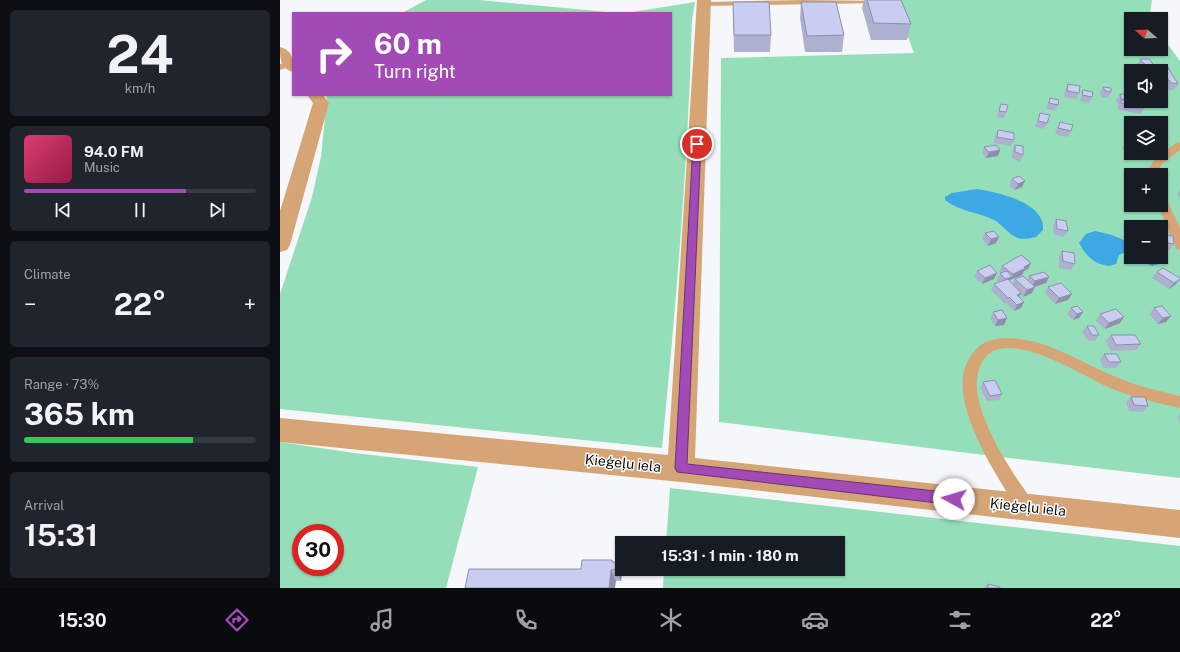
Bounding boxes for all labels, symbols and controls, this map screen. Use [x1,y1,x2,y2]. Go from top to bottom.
north arrow [1124,12,1168,56]
map controls [1124,12,1168,264]
text: 24 [106,24,174,85]
text: 60 m [374,27,442,60]
icon: right [308,28,360,80]
text: Turn right [374,61,456,82]
button: sound [1124,64,1168,108]
text: km/h [125,81,155,96]
button: layers [1124,116,1168,160]
pin [680,127,714,161]
icon: arrive [686,133,708,155]
text: 94.0 FM [84,143,144,160]
text: Music [84,160,120,175]
button: + [1124,168,1168,212]
icon: previous [52,199,74,221]
icon: pause [129,199,151,221]
icon: next [206,199,228,221]
button: − [1124,220,1168,264]
text: Climate [24,267,71,282]
text: 22° [114,286,166,322]
text: − [24,291,36,317]
text: + [244,291,256,317]
text: Range · 73% [24,377,99,392]
text: 365 km [24,396,135,432]
street label: Ķieģeļu iela [584,451,662,475]
position arrow [933,478,975,520]
street label: Ķieģeļu iela [989,495,1067,519]
text: Arrival [24,498,64,513]
text: 15:31 [24,517,98,553]
speed limit sign: 30 [292,524,344,576]
text: 15:31 · 1 min · 180 m [661,547,799,564]
icon: directions [223,606,251,634]
icon: music [368,606,396,634]
icon: phone [512,606,540,634]
icon: climate [657,606,685,634]
icon: car [801,606,829,634]
icon: filters [946,606,974,634]
text: 15:30 [58,610,107,631]
text: 22° [1090,610,1122,631]

